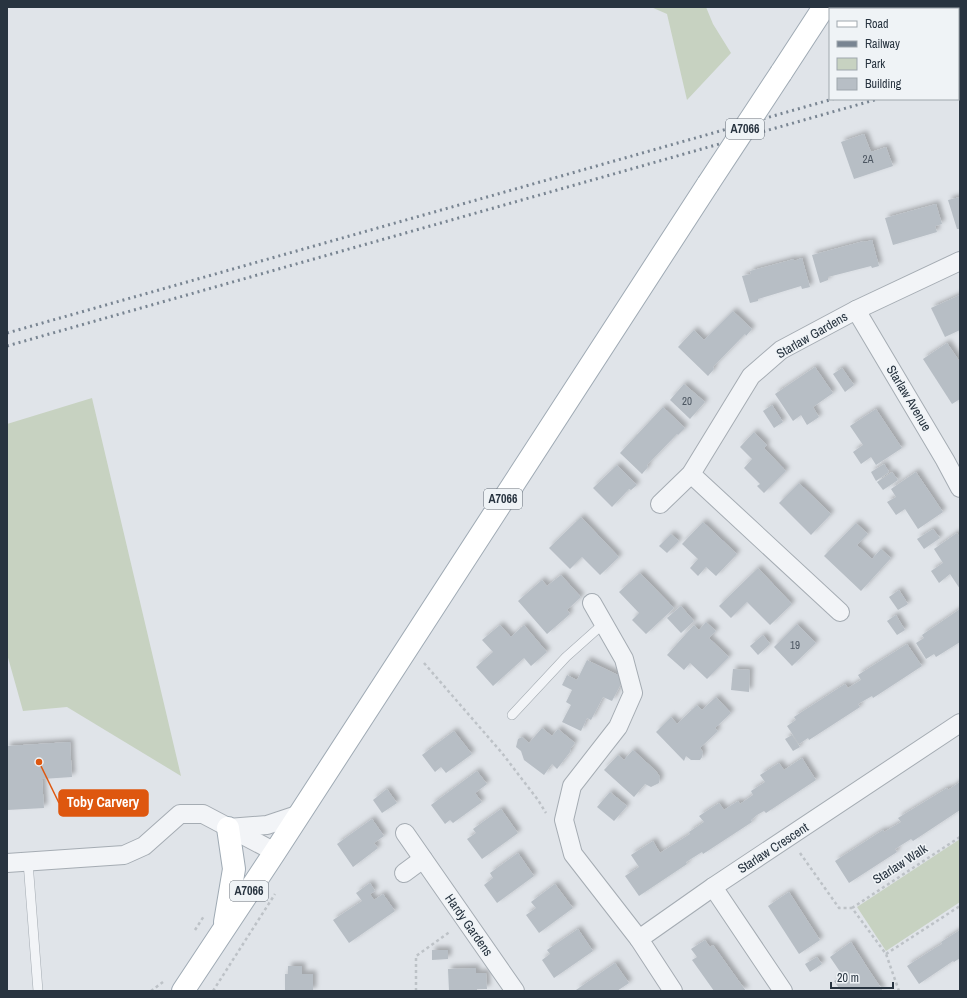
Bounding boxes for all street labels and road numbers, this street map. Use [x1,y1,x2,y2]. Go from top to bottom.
road number: A7066 [726,119,764,139]
street label: Starlaw Gardens [773,308,851,362]
street label: Starlaw Avenue [883,362,935,434]
road number: A7066 [484,489,522,509]
street label: Starlaw Crescent [734,819,812,877]
street label: Starlaw Walk [869,840,931,888]
road number: A7066 [230,881,268,901]
street label: Hardy Gardens [441,891,497,959]

